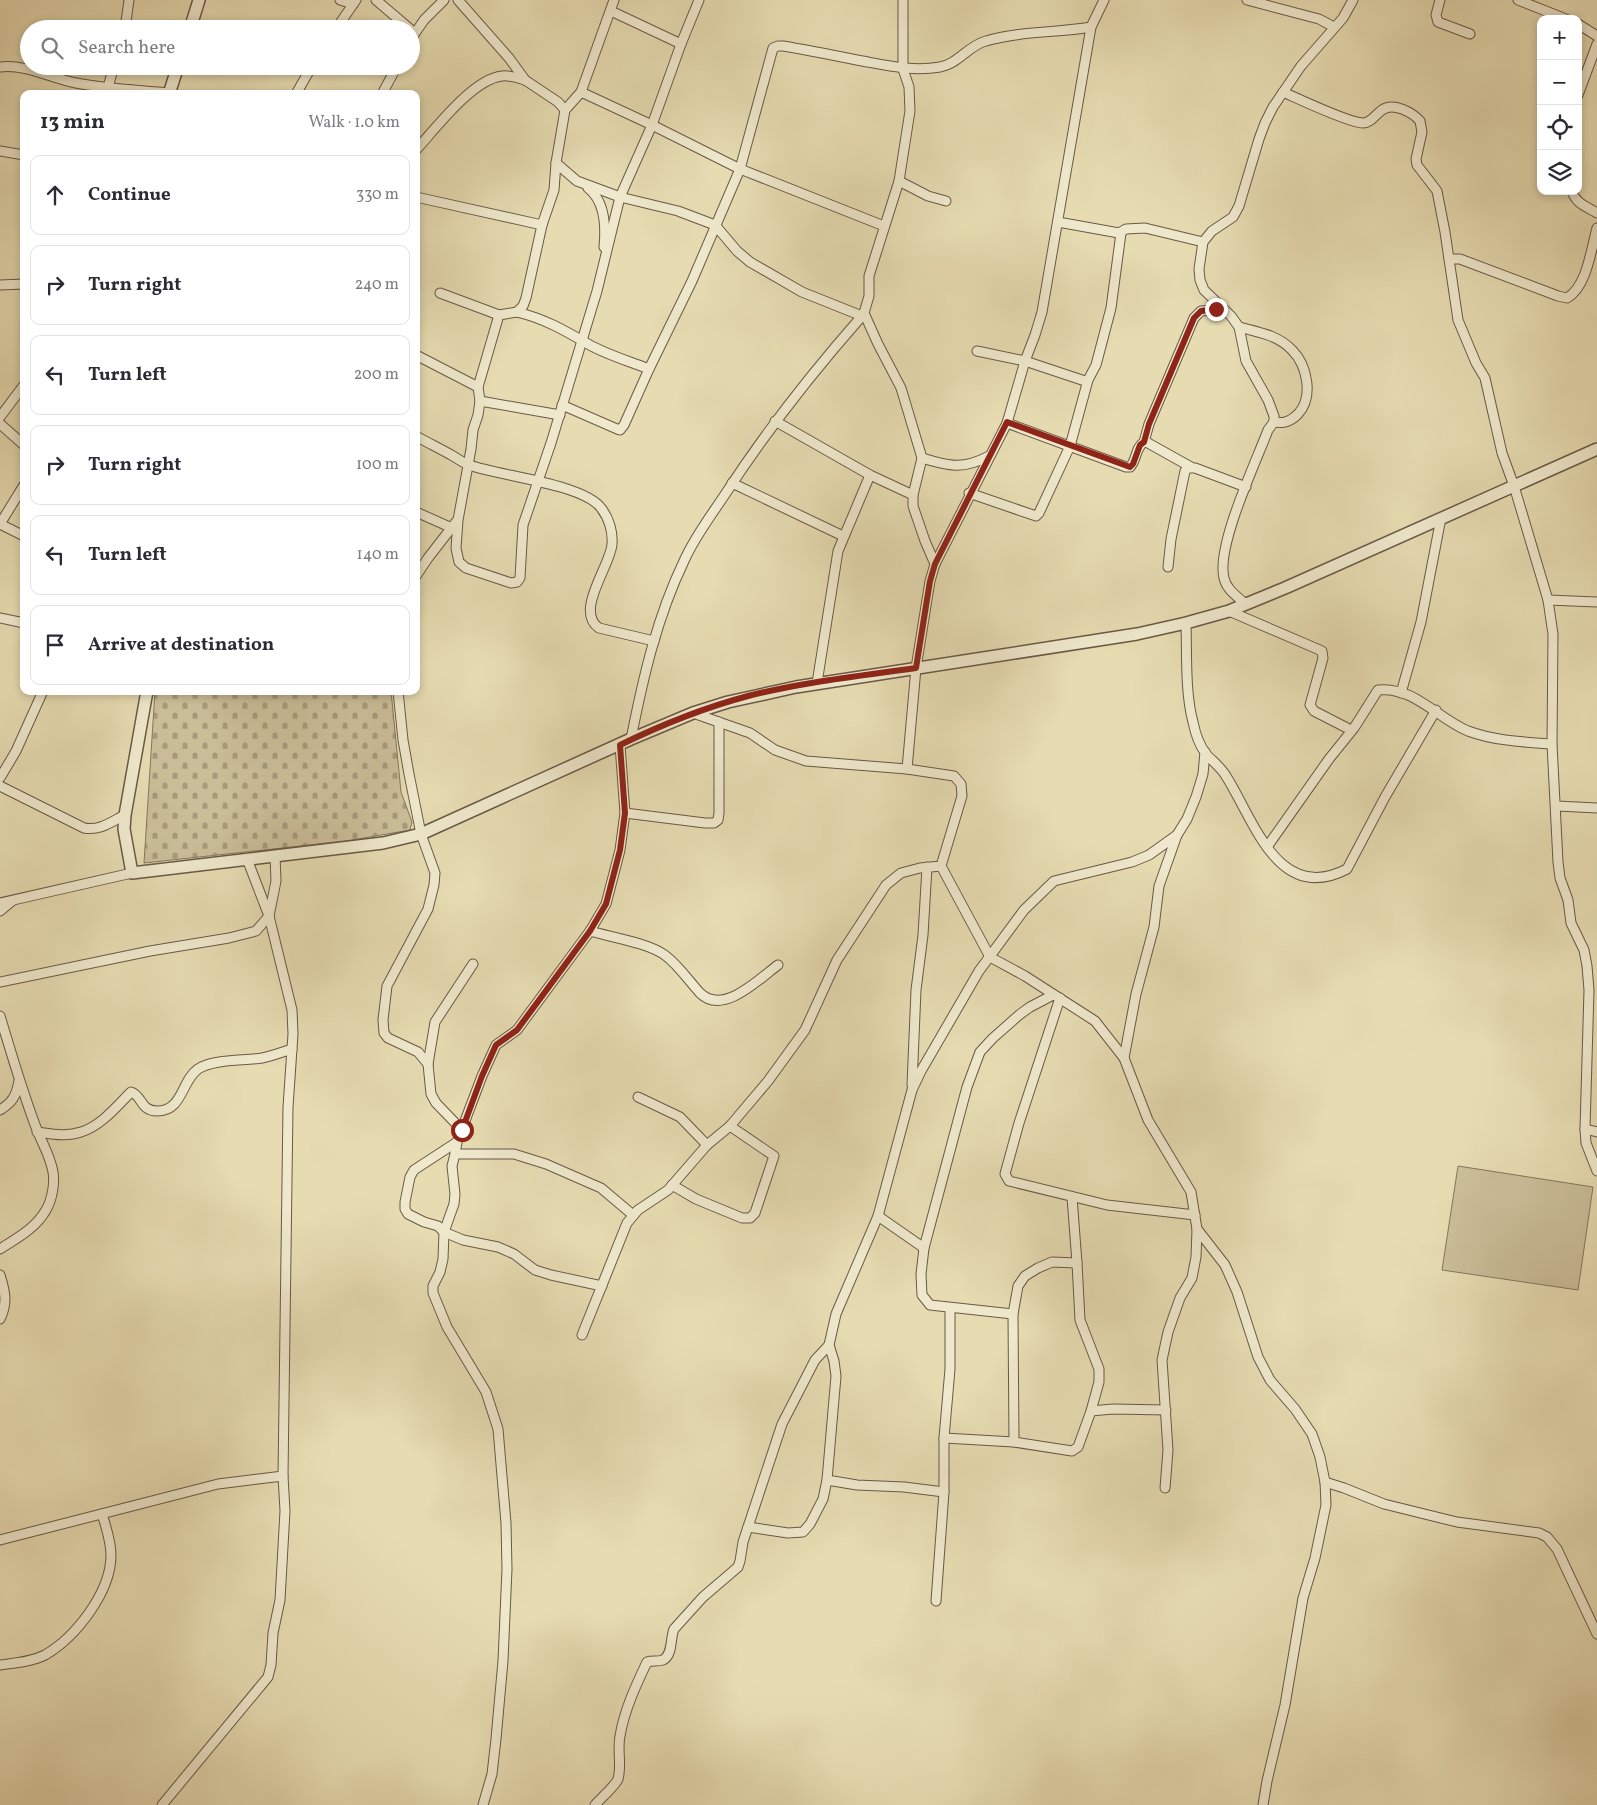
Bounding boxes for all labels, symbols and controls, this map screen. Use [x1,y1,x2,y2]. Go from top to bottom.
map controls [1537,15,1582,195]
button: + [1537,15,1582,60]
search box [20,20,420,75]
icon: search [38,34,66,62]
text: Search here [78,35,175,61]
button: − [1537,60,1582,105]
button: locate [1537,105,1582,150]
text: 13 min [40,108,105,137]
text: Walk · 1.0 km [308,112,400,134]
button: layers [1537,150,1582,195]
icon: ahead [41,181,69,209]
text: Continue [88,182,171,208]
text: 330 m [356,184,399,206]
icon: right [41,271,69,299]
text: Turn right [88,272,181,298]
text: 240 m [355,274,399,296]
route end [1205,298,1228,321]
icon: left [41,361,69,389]
text: Turn left [88,362,167,388]
text: 200 m [354,364,399,386]
icon: right [41,451,69,479]
text: Turn right [88,452,181,478]
text: 100 m [356,454,399,476]
icon: left [41,541,69,569]
text: Turn left [88,542,167,568]
text: 140 m [357,544,399,566]
icon: arrive [41,631,69,659]
text: Arrive at destination [88,632,274,658]
route start [451,1119,474,1142]

